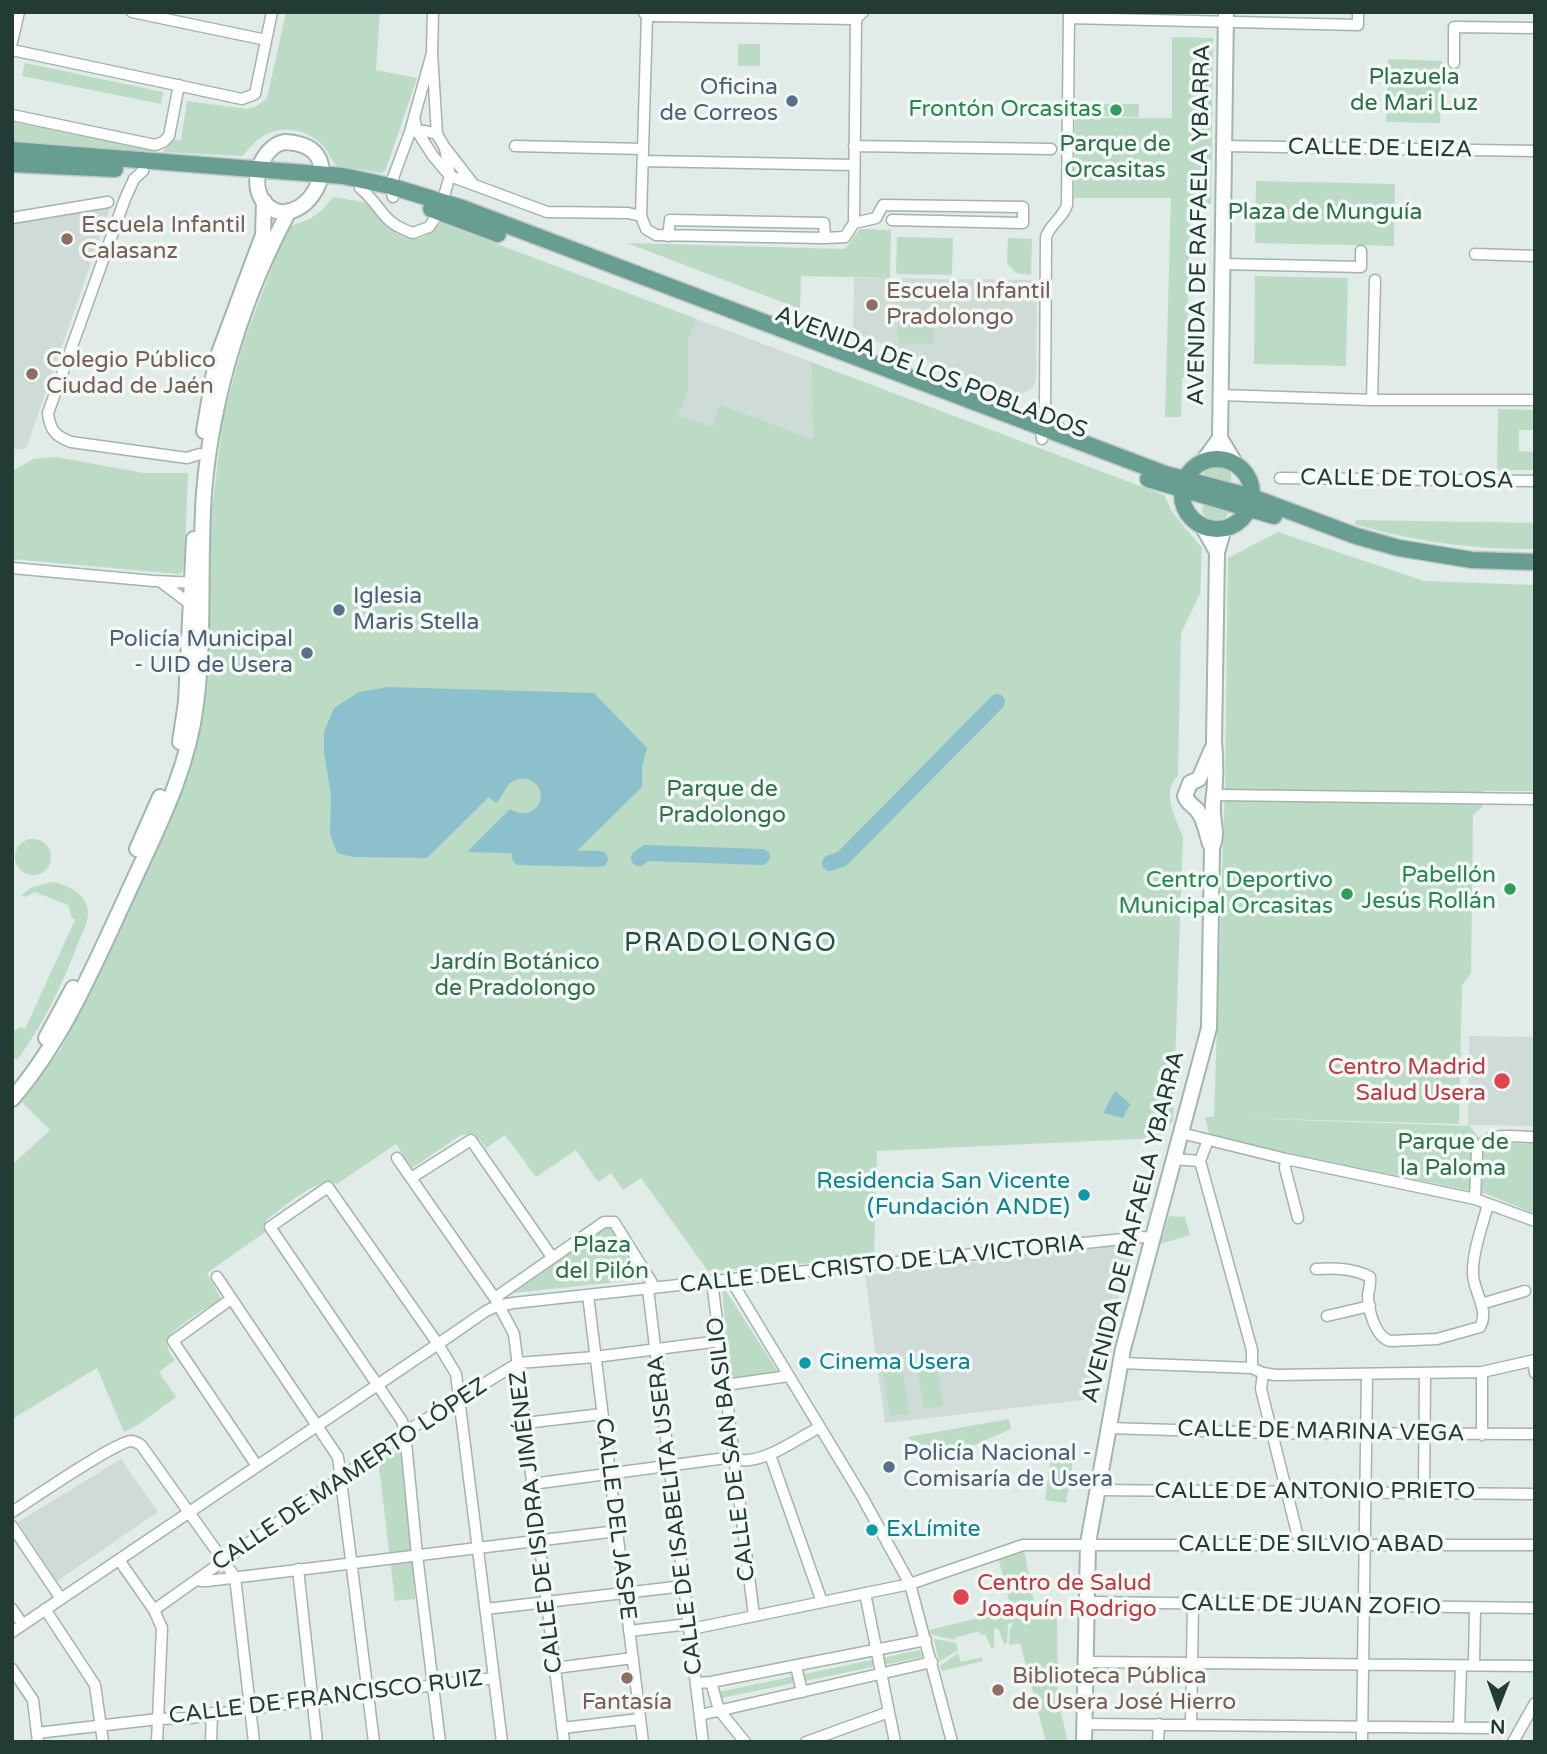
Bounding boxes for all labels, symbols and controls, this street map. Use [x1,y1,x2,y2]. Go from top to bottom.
street label: AVENIDA DE RAFAELA YBARRA [1183,44,1217,406]
park label: Plazuela de Mari Luz [1350,64,1478,118]
place label: Oficina de Correos [660,74,778,128]
marker: Oficina de Correos [784,93,800,109]
place label: Frontón Orcasitas [908,96,1102,124]
marker: Frontón Orcasitas [1108,102,1124,118]
park label: Parque de Orcasitas [1059,131,1171,185]
street label: CALLE DE LEIZA [1288,134,1472,164]
park label: Plaza de Munguía [1228,199,1422,227]
place label: Escuela Infantil Calasanz [81,212,246,266]
marker: Escuela Infantil Calasanz [59,231,75,247]
place label: Escuela Infantil Pradolongo [886,278,1051,332]
marker: Escuela Infantil Pradolongo [864,297,880,313]
street label: AVENIDA DE LOS POBLADOS [771,301,1091,445]
place label: Colegio Público Ciudad de Jaén [46,347,216,401]
marker: Colegio Público Ciudad de Jaén [24,366,40,382]
street label: CALLE DE TOLOSA [1300,464,1514,496]
place label: Iglesia Maris Stella [353,583,479,637]
marker: Iglesia Maris Stella [331,602,347,618]
place label: Policía Municipal - UID de Usera [109,626,293,680]
marker: Policía Municipal - UID de Usera [299,645,315,661]
park label: Parque de Pradolongo [658,776,786,830]
place label: Pabellón Jesús Rollán [1361,862,1496,916]
place label: Centro Deportivo Municipal Orcasitas [1119,867,1333,921]
marker: Pabellón Jesús Rollán [1502,881,1518,897]
marker: Centro Deportivo Municipal Orcasitas [1339,886,1355,902]
district label: PRADOLONGO [625,928,837,960]
park label: Jardín Botánico de Pradolongo [430,949,600,1003]
street label: AVENIDA DE RAFAELA YBARRA [1077,1048,1191,1406]
place label: Centro Madrid Salud Usera [1328,1054,1486,1108]
marker: Centro Madrid Salud Usera [1492,1071,1512,1091]
park label: Parque de la Paloma [1397,1129,1509,1183]
place label: Residencia San Vicente (Fundación ANDE) [816,1168,1070,1222]
marker: Residencia San Vicente (Fundación ANDE) [1076,1187,1092,1203]
street label: CALLE DEL CRISTO DE LA VICTORIA [678,1230,1086,1300]
park label: Plaza del Pilón [555,1232,649,1286]
street label: CALLE DE SAN BASILIO [702,1315,762,1583]
place label: Cinema Usera [819,1349,971,1377]
street label: CALLE DE ISABELITA USERA [643,1353,709,1677]
marker: Cinema Usera [797,1355,813,1371]
street label: CALLE DE ISIDRA JIMÉNEZ [505,1369,569,1675]
street label: CALLE DE MAMERTO LÓPEZ [207,1372,493,1578]
street label: CALLE DEL JASPE [589,1416,641,1622]
street label: CALLE DE MARINA VEGA [1177,1416,1465,1448]
place label: Policía Nacional - Comisaría de Usera [903,1440,1113,1494]
marker: Policía Nacional - Comisaría de Usera [881,1459,897,1475]
street label: CALLE DE ANTONIO PRIETO [1155,1478,1475,1506]
place label: ExLímite [886,1516,980,1544]
marker: ExLímite [864,1522,880,1538]
street label: CALLE DE SILVIO ABAD [1178,1531,1444,1559]
place label: Centro de Salud Joaquín Rodrigo [977,1570,1157,1624]
marker: Centro de Salud Joaquín Rodrigo [951,1587,971,1607]
street label: CALLE DE JUAN ZOFIO [1181,1590,1441,1622]
place label: Biblioteca Pública de Usera José Hierro [1012,1663,1236,1717]
street label: CALLE DE FRANCISCO RUIZ [167,1665,485,1731]
marker: Fantasía [619,1670,635,1686]
north arrow [1463,1670,1533,1740]
marker: Biblioteca Pública de Usera José Hierro [990,1682,1006,1698]
place label: Fantasía [582,1689,672,1717]
text: N [1490,1715,1505,1737]

